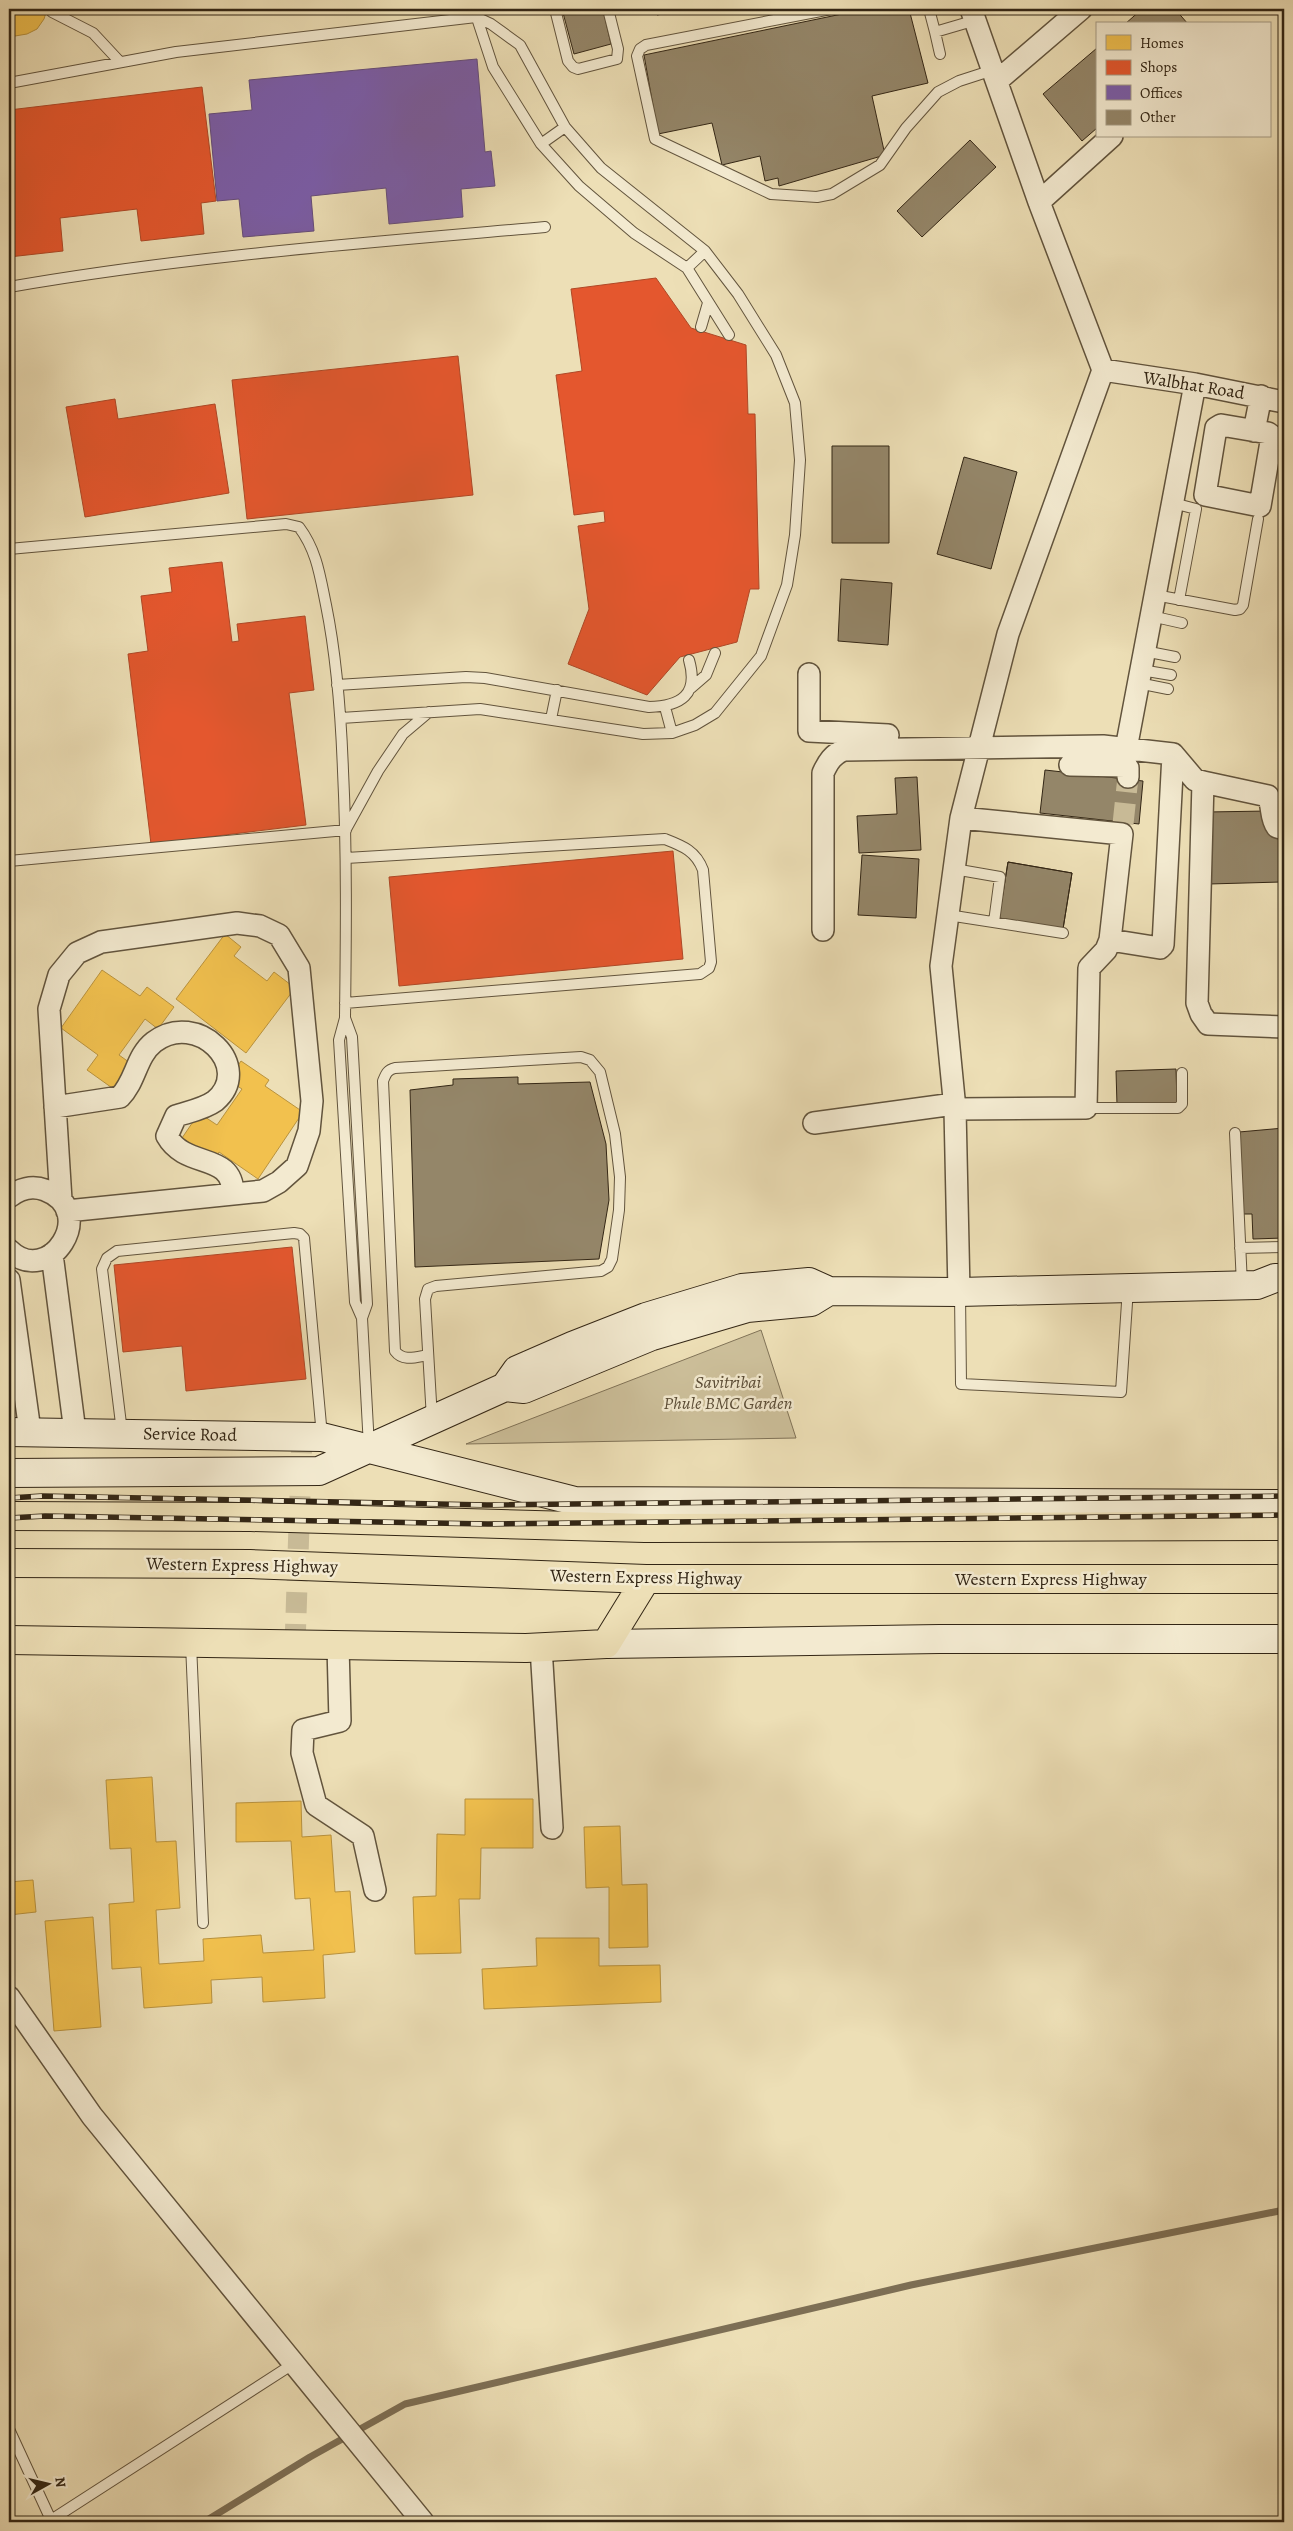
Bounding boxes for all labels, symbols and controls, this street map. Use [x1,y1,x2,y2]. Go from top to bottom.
legend [1096,22,1270,138]
text: Homes [1140,33,1184,53]
text: Shops [1140,57,1177,77]
text: Offices [1140,83,1183,103]
text: Other [1140,107,1176,127]
street label: Walbhat Road [1141,365,1247,405]
park label: Savitribai Phule BMC Garden [664,1370,793,1415]
street label: Service Road [143,1421,238,1447]
street label: Western Express Highway [145,1551,339,1579]
street label: Western Express Highway [549,1563,743,1591]
street label: Western Express Highway [954,1567,1148,1591]
north arrow [22,2458,72,2508]
text: N [50,2476,70,2489]

